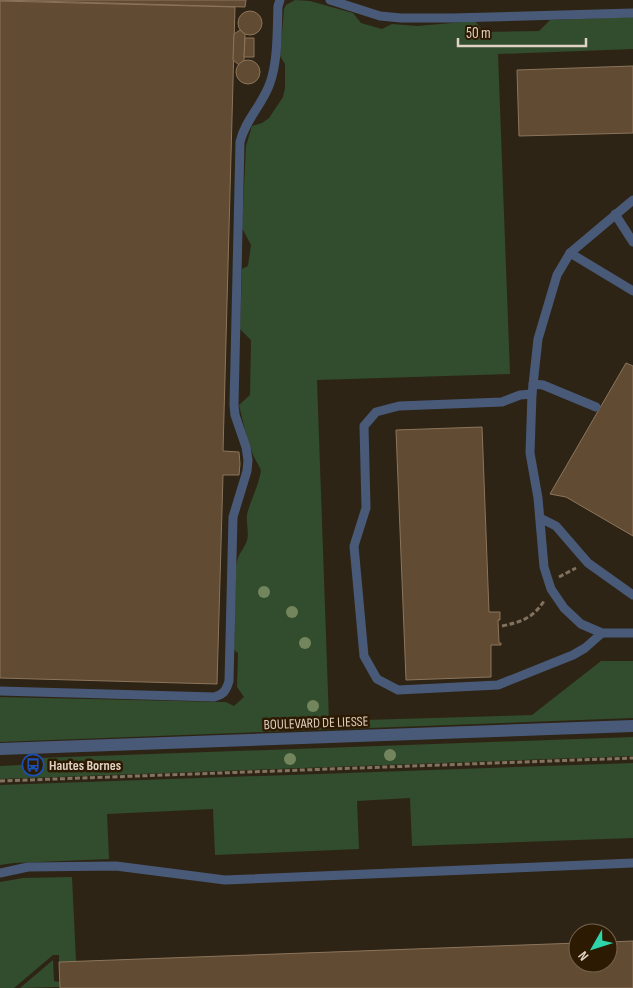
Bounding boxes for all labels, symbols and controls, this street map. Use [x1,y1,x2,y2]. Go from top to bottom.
scale bar [458,15,586,47]
text: 50 m [466,24,491,43]
street label: BOULEVARD DE LIESSE [263,713,369,733]
bus stop icon: Hautes Bornes [21,753,45,777]
place label: Hautes Bornes [49,757,121,774]
north arrow [568,923,618,973]
text: N [574,948,592,964]

